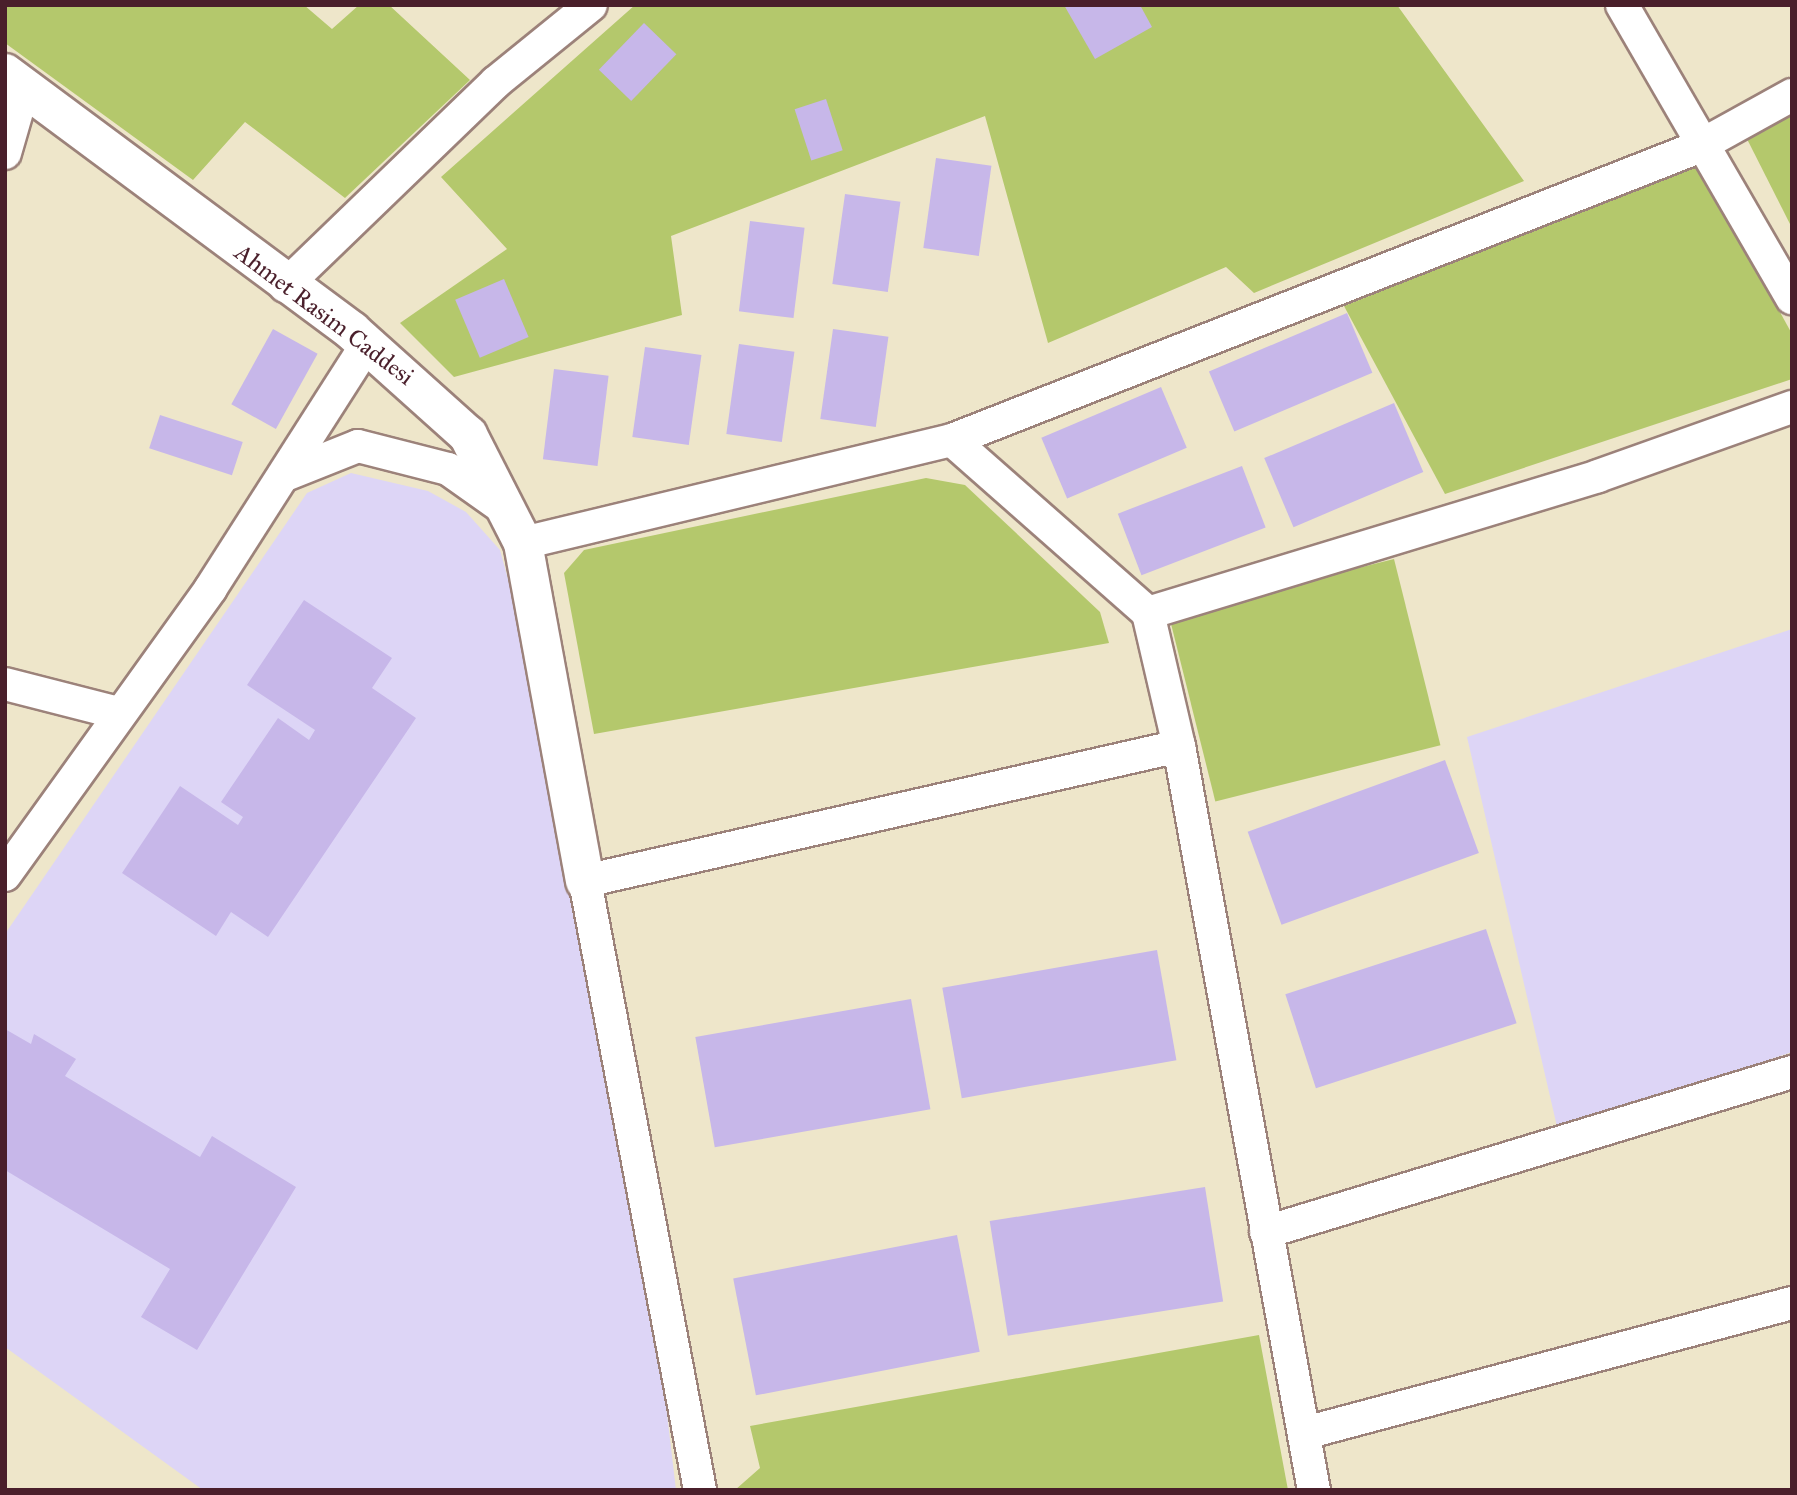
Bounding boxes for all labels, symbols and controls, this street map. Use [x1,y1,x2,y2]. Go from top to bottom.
street label: Ahmet Rasim Caddesi [229,238,419,392]

